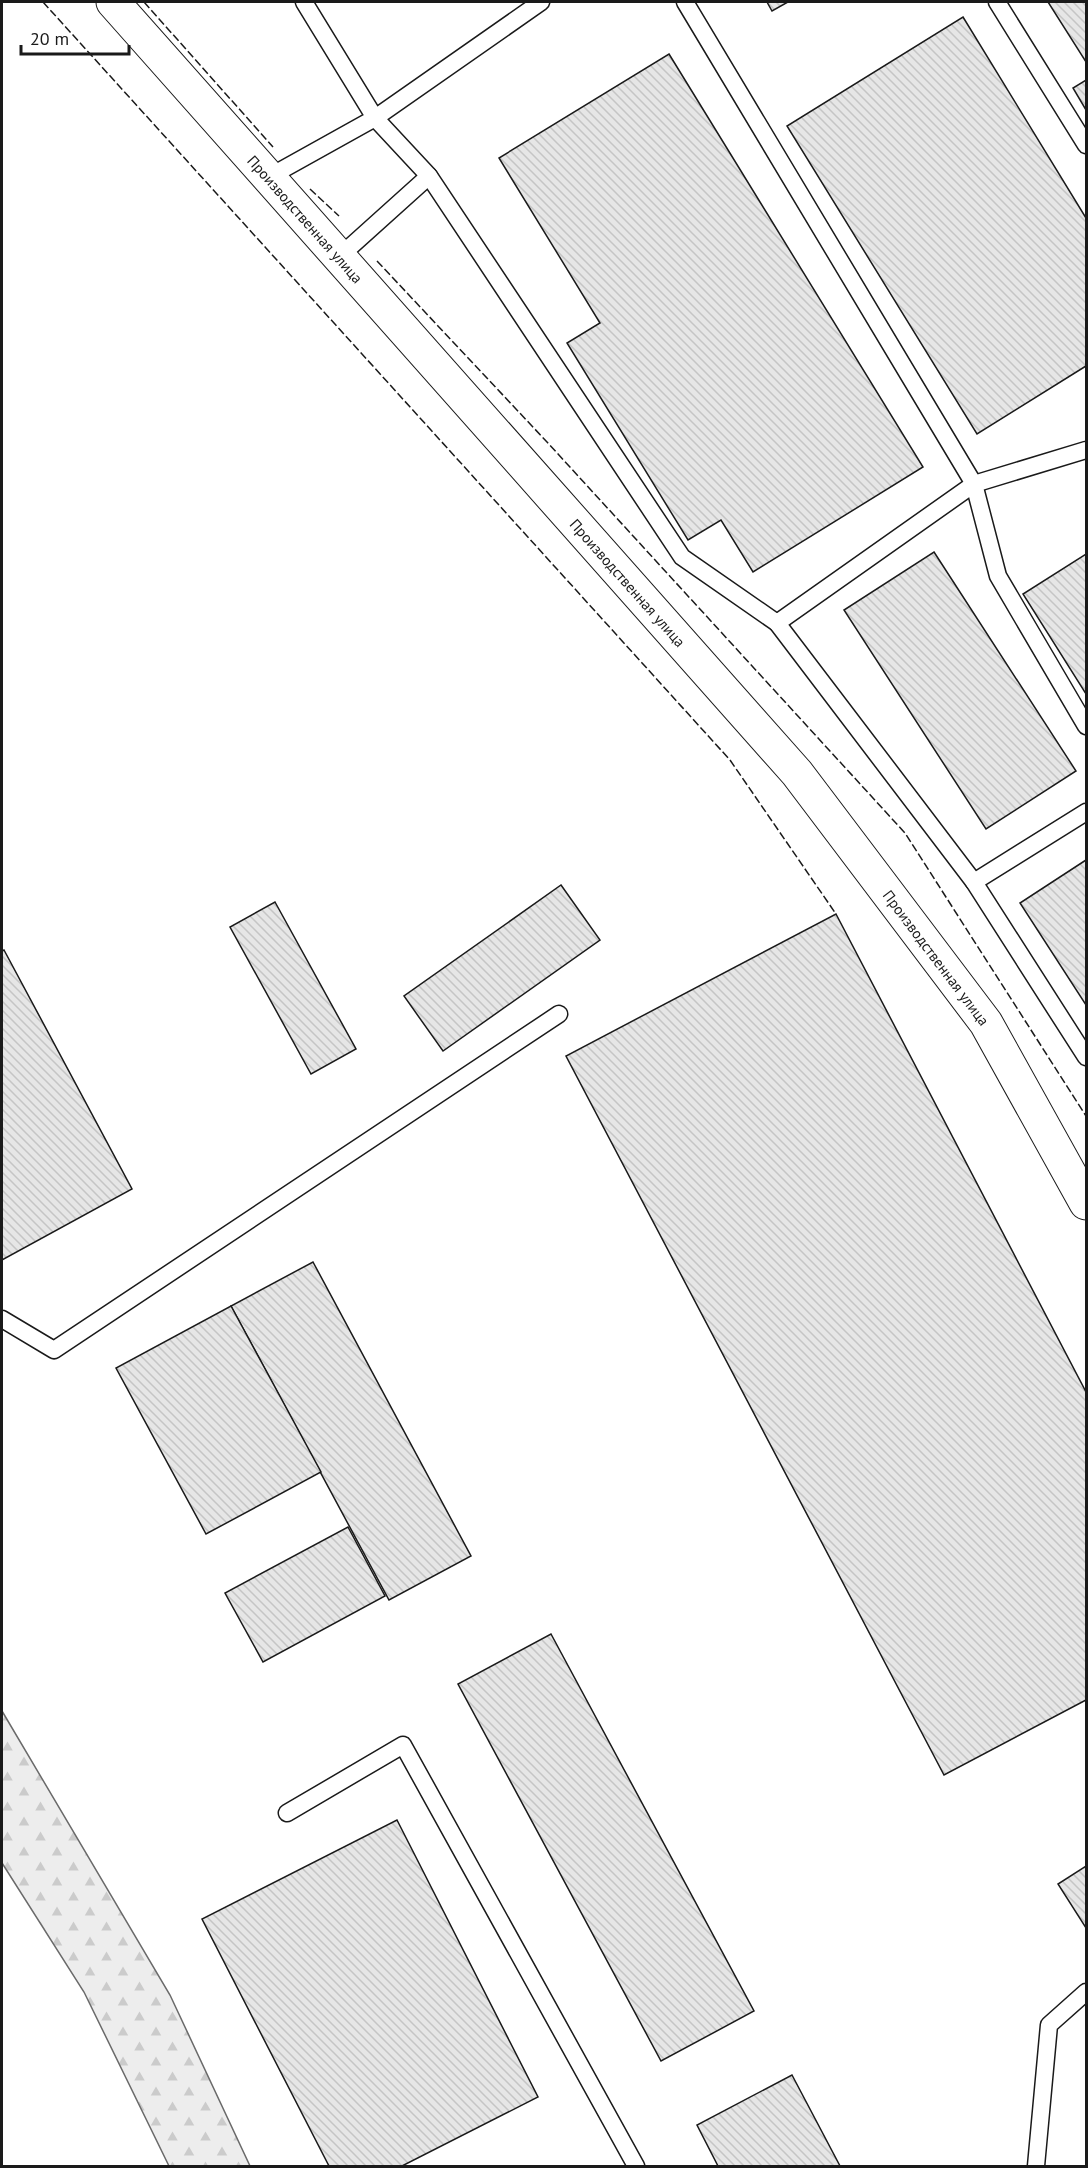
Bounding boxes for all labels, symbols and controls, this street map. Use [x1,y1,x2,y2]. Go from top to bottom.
scale bar [21,18,129,56]
text: 20 m [30,27,69,50]
street label: Производственная улица [244,151,367,287]
street label: Производственная улица [566,514,690,651]
street label: Производственная улица [879,886,994,1029]

